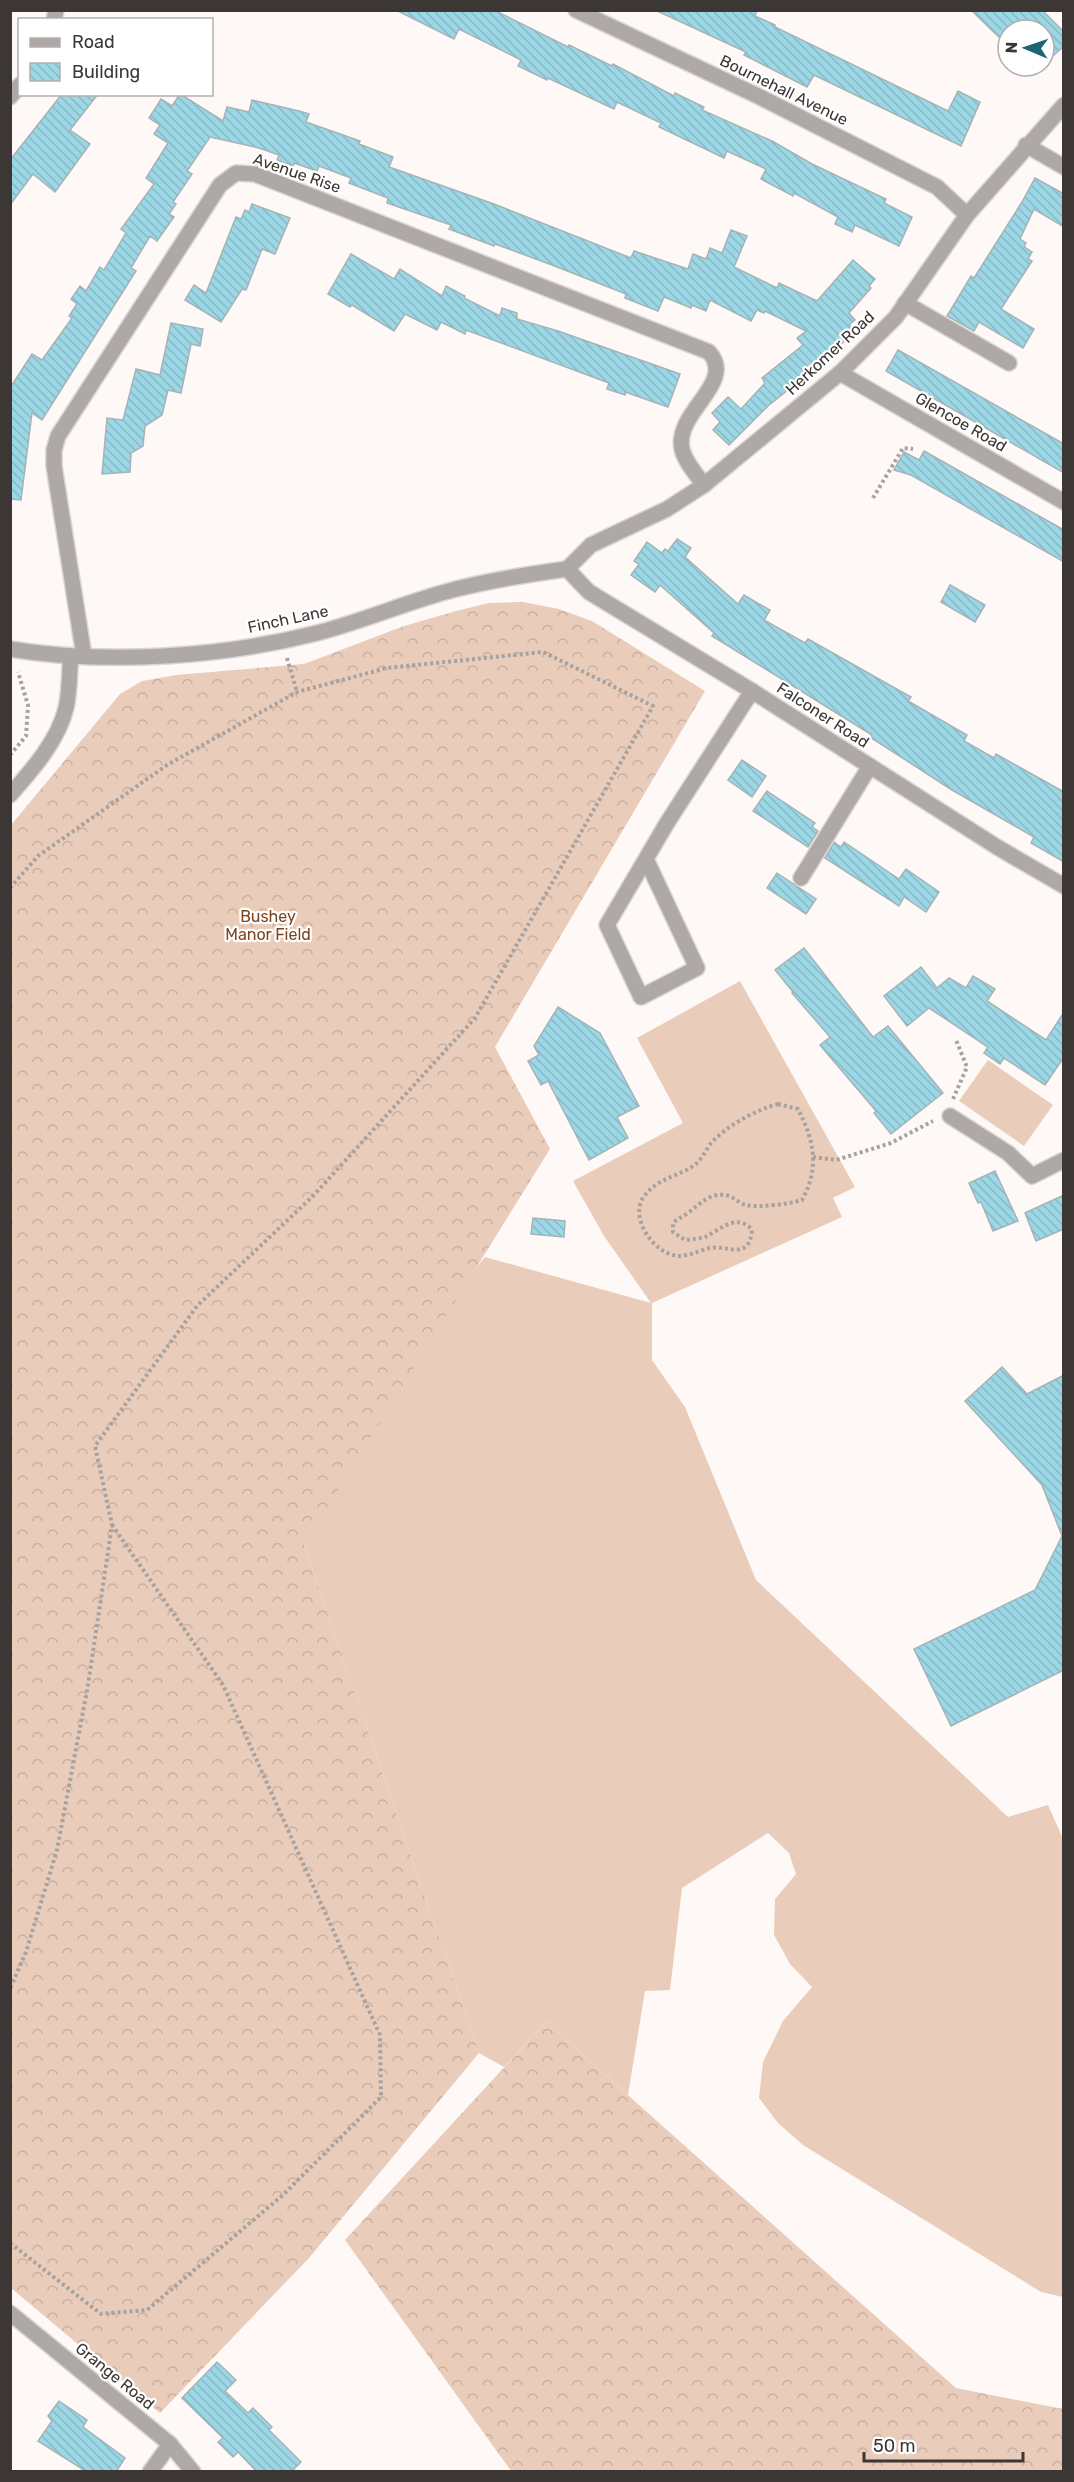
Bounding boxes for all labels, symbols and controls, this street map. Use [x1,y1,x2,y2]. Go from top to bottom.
legend [18,18,213,96]
north arrow [996,18,1056,78]
text: Road [72,31,115,53]
text: N [1002,41,1021,54]
street label: Bournehall Avenue [717,51,851,129]
text: Building [72,61,140,83]
street label: Avenue Rise [251,149,343,197]
street label: Herkomer Road [782,307,878,399]
street label: Glencoe Road [912,388,1010,456]
street label: Finch Lane [246,601,330,637]
street label: Falconer Road [773,678,873,752]
park label: Bushey Manor Field [225,907,311,944]
street label: Grange Road [72,2338,158,2414]
scale bar [864,2425,1023,2463]
text: 50 m [873,2435,916,2457]

